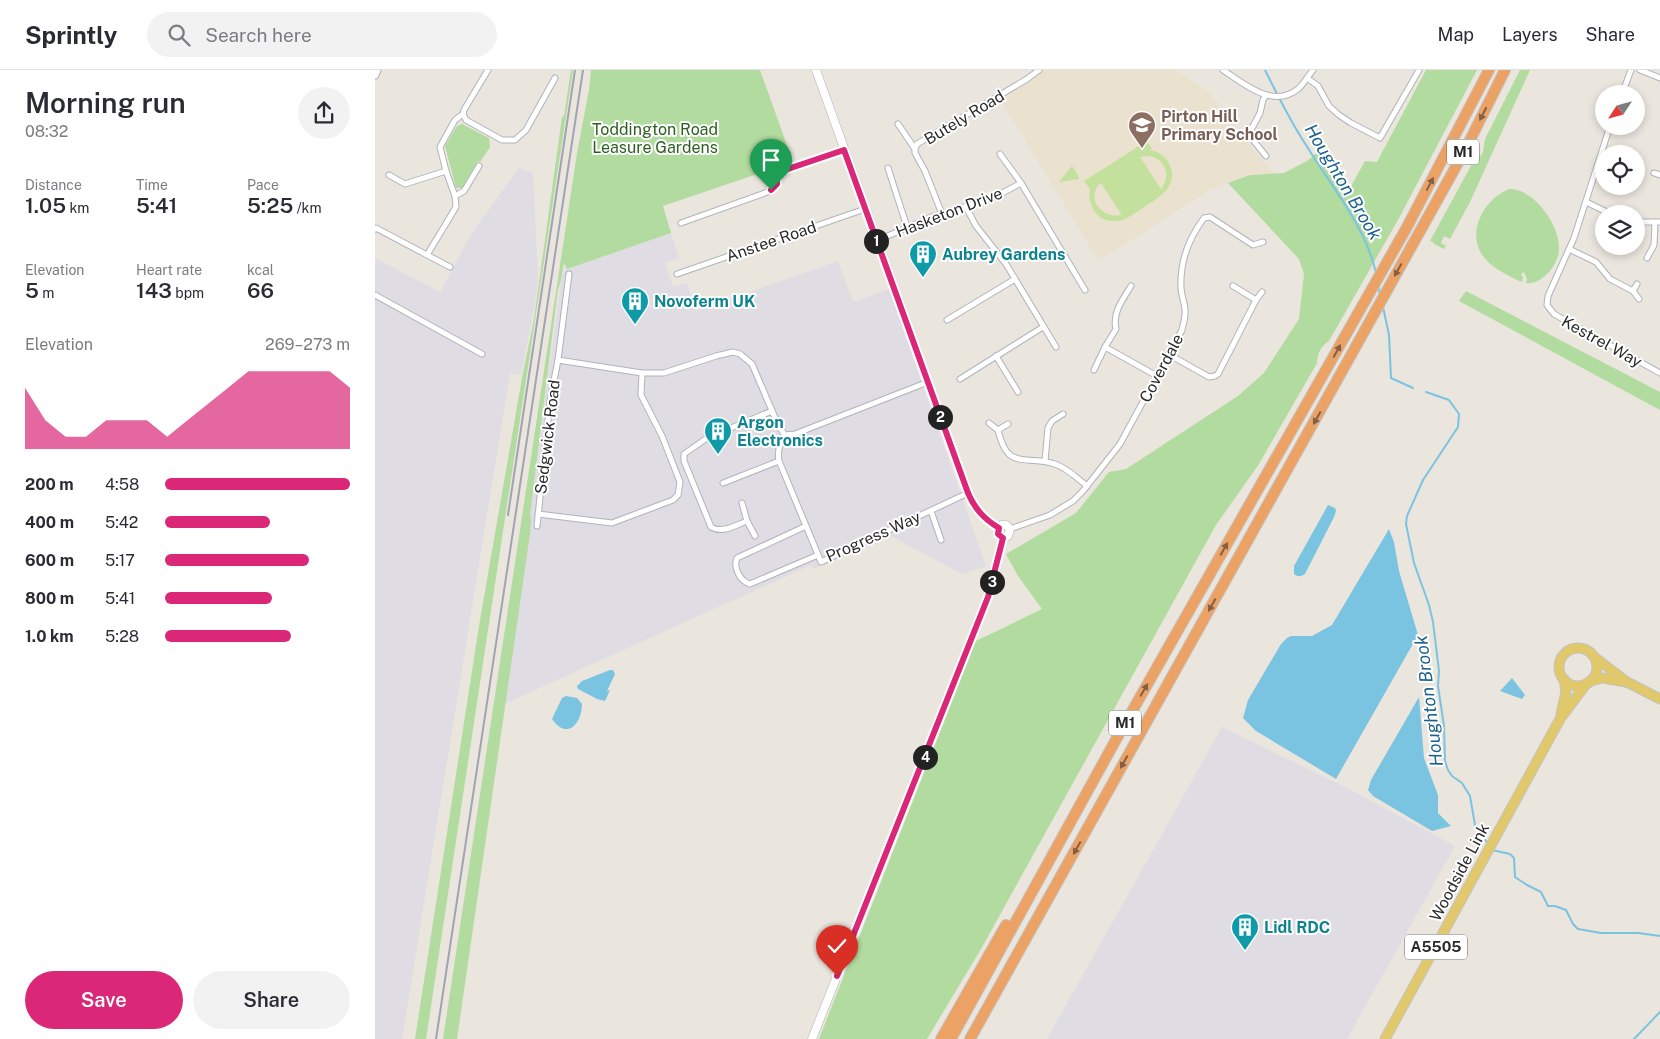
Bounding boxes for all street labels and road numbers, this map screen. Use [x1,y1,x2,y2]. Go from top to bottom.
street label: Butely Road [921,86,1008,149]
road number: M1 [1447,140,1479,164]
street label: Hasketon Drive [893,183,1005,242]
street label: Anstee Road [724,217,819,266]
street label: Kestrel Way [1558,312,1646,371]
street label: Coverdale [1135,331,1187,406]
street label: Sedgwick Road [531,379,564,495]
street label: Progress Way [823,507,924,566]
road number: M1 [1109,710,1141,736]
street label: Woodside Link [1426,820,1493,924]
road number: A5505 [1405,934,1467,960]

